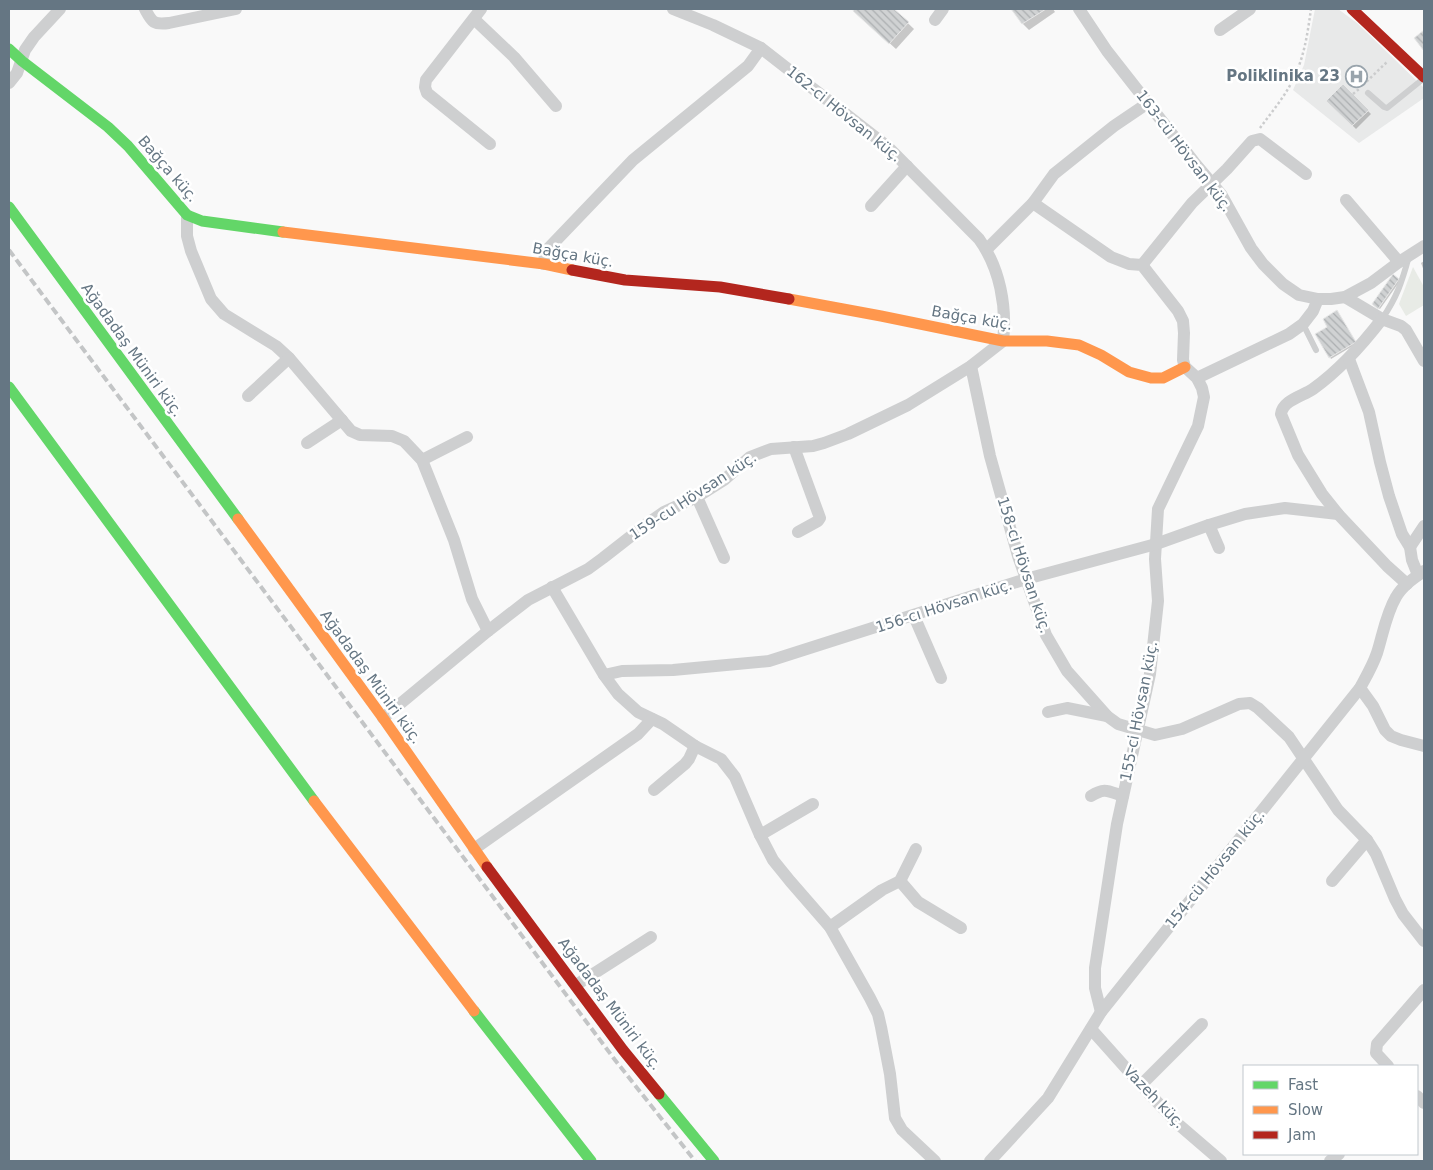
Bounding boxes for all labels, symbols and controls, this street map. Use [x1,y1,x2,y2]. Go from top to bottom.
street label: 162-ci Hövsan küç. [783,62,905,166]
hospital icon: Poliklinika 23 [1344,64,1368,88]
place label: Poliklinika 23 [1226,67,1340,85]
street label: 163-cü Hövsan küç. [1132,87,1236,215]
street label: Bağça küç. [134,132,202,206]
street label: Bağça küç. [531,239,615,271]
street label: Ağadadaş Müniri küç. [77,280,187,420]
street label: Bağça küç. [930,302,1014,334]
street label: 159-cu Hövsan küç. [626,448,760,544]
street label: 158-ci Hövsan küç. [993,494,1055,636]
street label: 156-cı Hövsan küç. [873,575,1015,637]
street label: Ağadadaş Müniri küç. [316,607,426,747]
street label: 155-ci Hövsan küç. [1117,639,1161,783]
street label: 154-cü Hövsan küç. [1161,806,1269,932]
street label: Ağadadaş Müniri küç. [554,934,666,1074]
street label: Vazeh küç. [1120,1062,1188,1132]
legend [1243,1065,1418,1155]
text: Fast [1288,1076,1318,1094]
text: Slow [1288,1101,1323,1119]
text: Jam [1287,1126,1316,1144]

